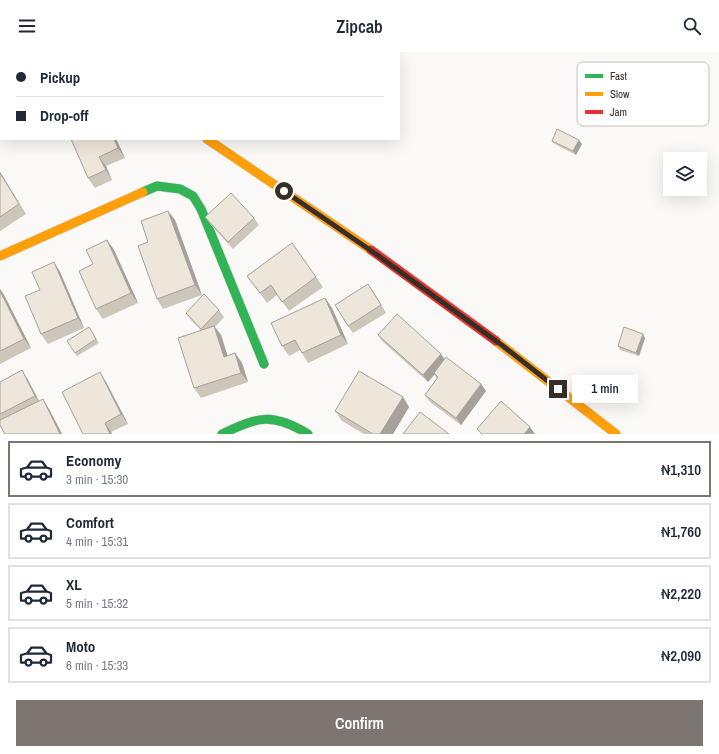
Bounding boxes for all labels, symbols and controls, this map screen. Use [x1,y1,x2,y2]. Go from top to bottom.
text: Zipcab [336,14,383,39]
icon: menu [16,15,38,37]
icon: search [681,15,703,37]
legend [577,62,709,126]
text: Pickup [40,67,80,88]
text: Fast [610,69,628,83]
text: Slow [610,87,630,101]
text: Drop-off [40,105,89,126]
text: Jam [610,105,627,119]
map controls [663,152,707,196]
button: layers [663,152,707,196]
route start [275,182,293,200]
callout: 1 min [572,375,638,403]
route end [549,380,567,398]
text: 1 min [591,380,619,397]
text: Economy [66,450,121,471]
icon: car [18,451,54,487]
text: ₦1,310 [661,459,701,480]
text: 3 min · 15:30 [66,471,128,488]
text: Comfort [66,512,114,533]
icon: car [18,513,54,549]
text: ₦1,760 [661,521,701,542]
text: 4 min · 15:31 [66,533,128,550]
text: XL [66,574,82,595]
icon: car [18,575,54,611]
text: ₦2,220 [661,583,701,604]
text: 5 min · 15:32 [66,595,128,612]
text: Moto [66,636,95,657]
icon: car [18,637,54,673]
text: ₦2,090 [661,645,701,666]
text: 6 min · 15:33 [66,657,128,674]
button: Confirm [16,700,703,746]

